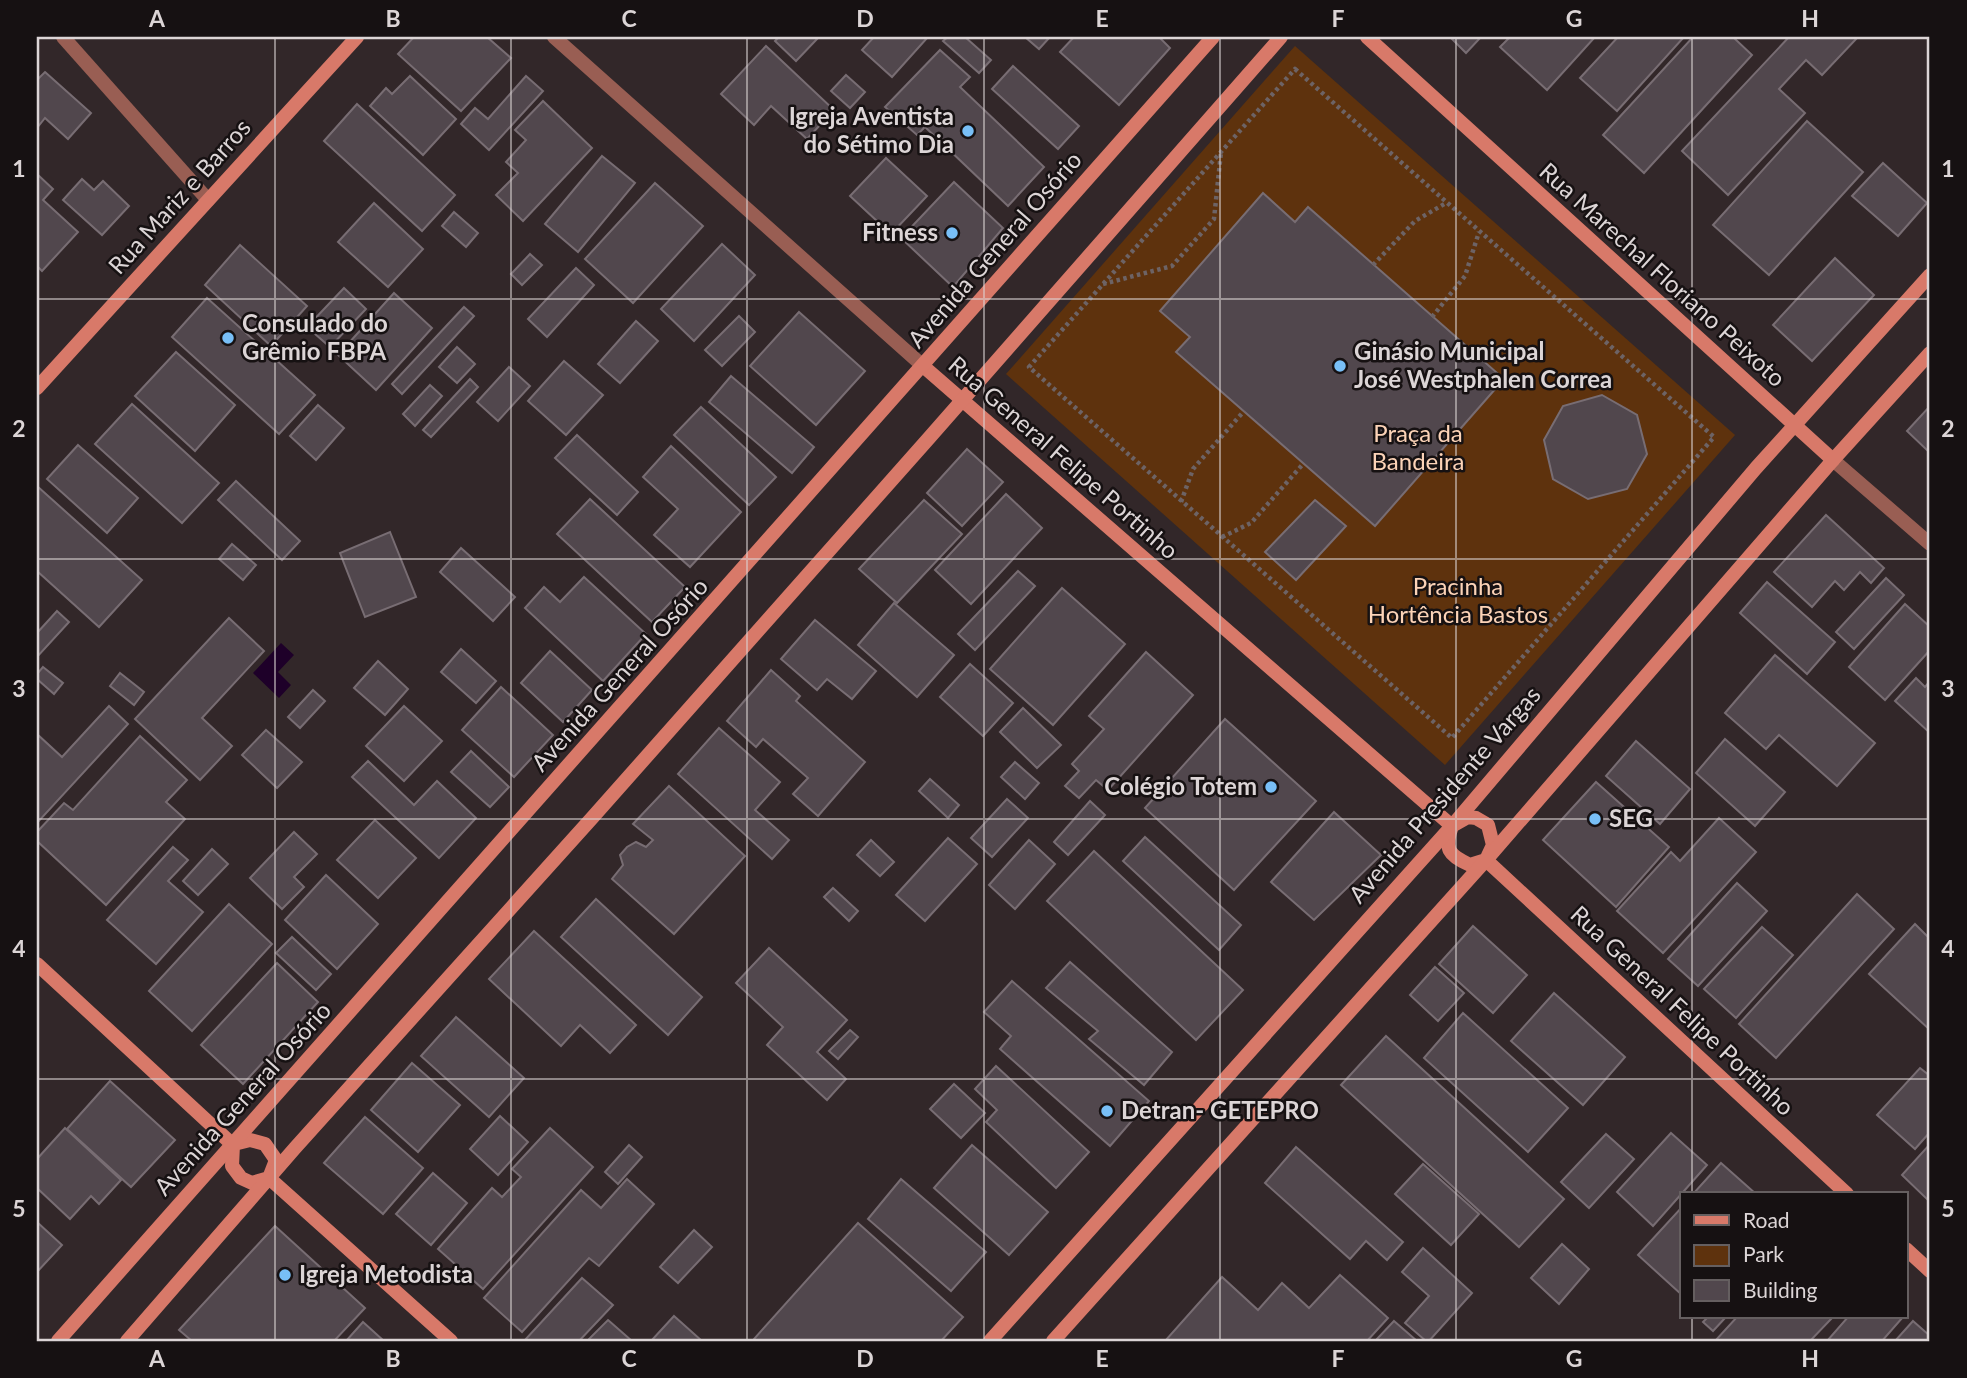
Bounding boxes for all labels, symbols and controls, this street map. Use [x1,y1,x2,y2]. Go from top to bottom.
text: A [148,4,166,32]
text: B [385,4,401,32]
text: C [621,4,637,32]
text: D [856,4,874,32]
text: E [1095,4,1109,32]
text: F [1331,4,1345,32]
text: G [1566,4,1582,32]
text: H [1801,4,1819,32]
place label: Igreja Aventista do Sétimo Dia [789,101,954,158]
street label: Rua Mariz e Barros [102,113,256,279]
marker: Igreja Aventista do Sétimo Dia [960,123,976,139]
street label: Avenida General Osório [901,145,1087,353]
text: 1 [12,154,26,182]
text: 1 [1941,154,1955,182]
street label: Rua Marechal Floriano Peixoto [1534,156,1792,392]
place label: Fitness [862,217,938,246]
marker: Fitness [944,225,960,241]
place label: Consulado do Grêmio FBPA [242,308,388,365]
marker: Consulado do Grêmio FBPA [220,330,236,346]
place label: Ginásio Municipal José Westphalen Correa [1354,336,1612,393]
street label: Rua General Felipe Portinho [943,349,1185,564]
marker: Ginásio Municipal José Westphalen Correa [1332,358,1348,374]
text: 2 [12,414,26,442]
text: 2 [1941,414,1955,442]
park label: Praça da Bandeira [1372,418,1465,475]
street label: Avenida General Osório [524,571,713,777]
park label: Pracinha Hortência Bastos [1368,571,1548,628]
text: 3 [12,674,26,702]
text: 3 [1941,674,1955,702]
street label: Avenida Presidente Vargas [1342,680,1546,908]
place label: Colégio Totem [1104,771,1257,800]
marker: Colégio Totem [1263,779,1279,795]
place label: SEG [1609,803,1653,832]
marker: SEG [1587,811,1603,827]
street label: Rua General Felipe Portinho [1565,899,1801,1121]
text: 4 [12,934,26,962]
text: 4 [1941,934,1955,962]
street label: Avenida General Osório [147,995,336,1201]
place label: Detran- GETEPRO [1121,1095,1319,1124]
marker: Detran- GETEPRO [1099,1103,1115,1119]
legend [1680,1192,1908,1318]
text: 5 [12,1194,26,1222]
text: 5 [1941,1194,1955,1222]
text: Road [1743,1207,1790,1232]
text: Park [1743,1241,1784,1266]
place label: Igreja Metodista [299,1259,473,1288]
marker: Igreja Metodista [277,1267,293,1283]
text: Building [1743,1277,1818,1302]
text: A [148,1344,166,1372]
text: B [385,1344,401,1372]
text: C [621,1344,637,1372]
text: D [856,1344,874,1372]
text: E [1095,1344,1109,1372]
text: F [1331,1344,1345,1372]
text: G [1566,1344,1582,1372]
text: H [1801,1344,1819,1372]

